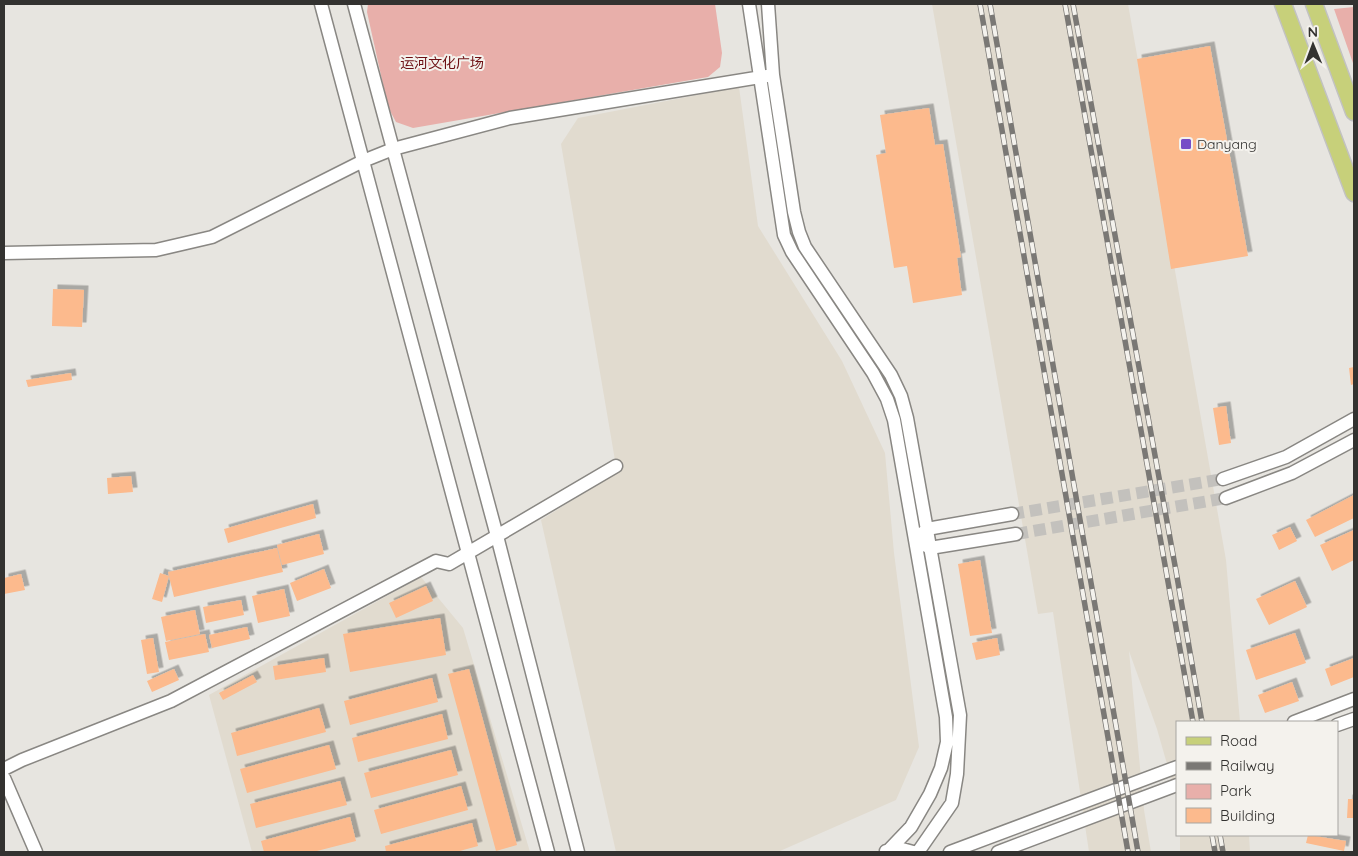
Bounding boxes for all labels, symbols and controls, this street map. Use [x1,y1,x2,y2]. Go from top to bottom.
north arrow [1288,20,1338,70]
text: N [1307,23,1318,41]
park label: 运河文化广场 [400,54,484,72]
place label: Danyang [1197,135,1257,153]
marker: Danyang [1179,137,1193,151]
legend [1176,721,1338,836]
text: Road [1220,731,1257,750]
text: Railway [1220,756,1275,775]
text: Park [1220,781,1252,800]
text: Building [1220,806,1275,825]

